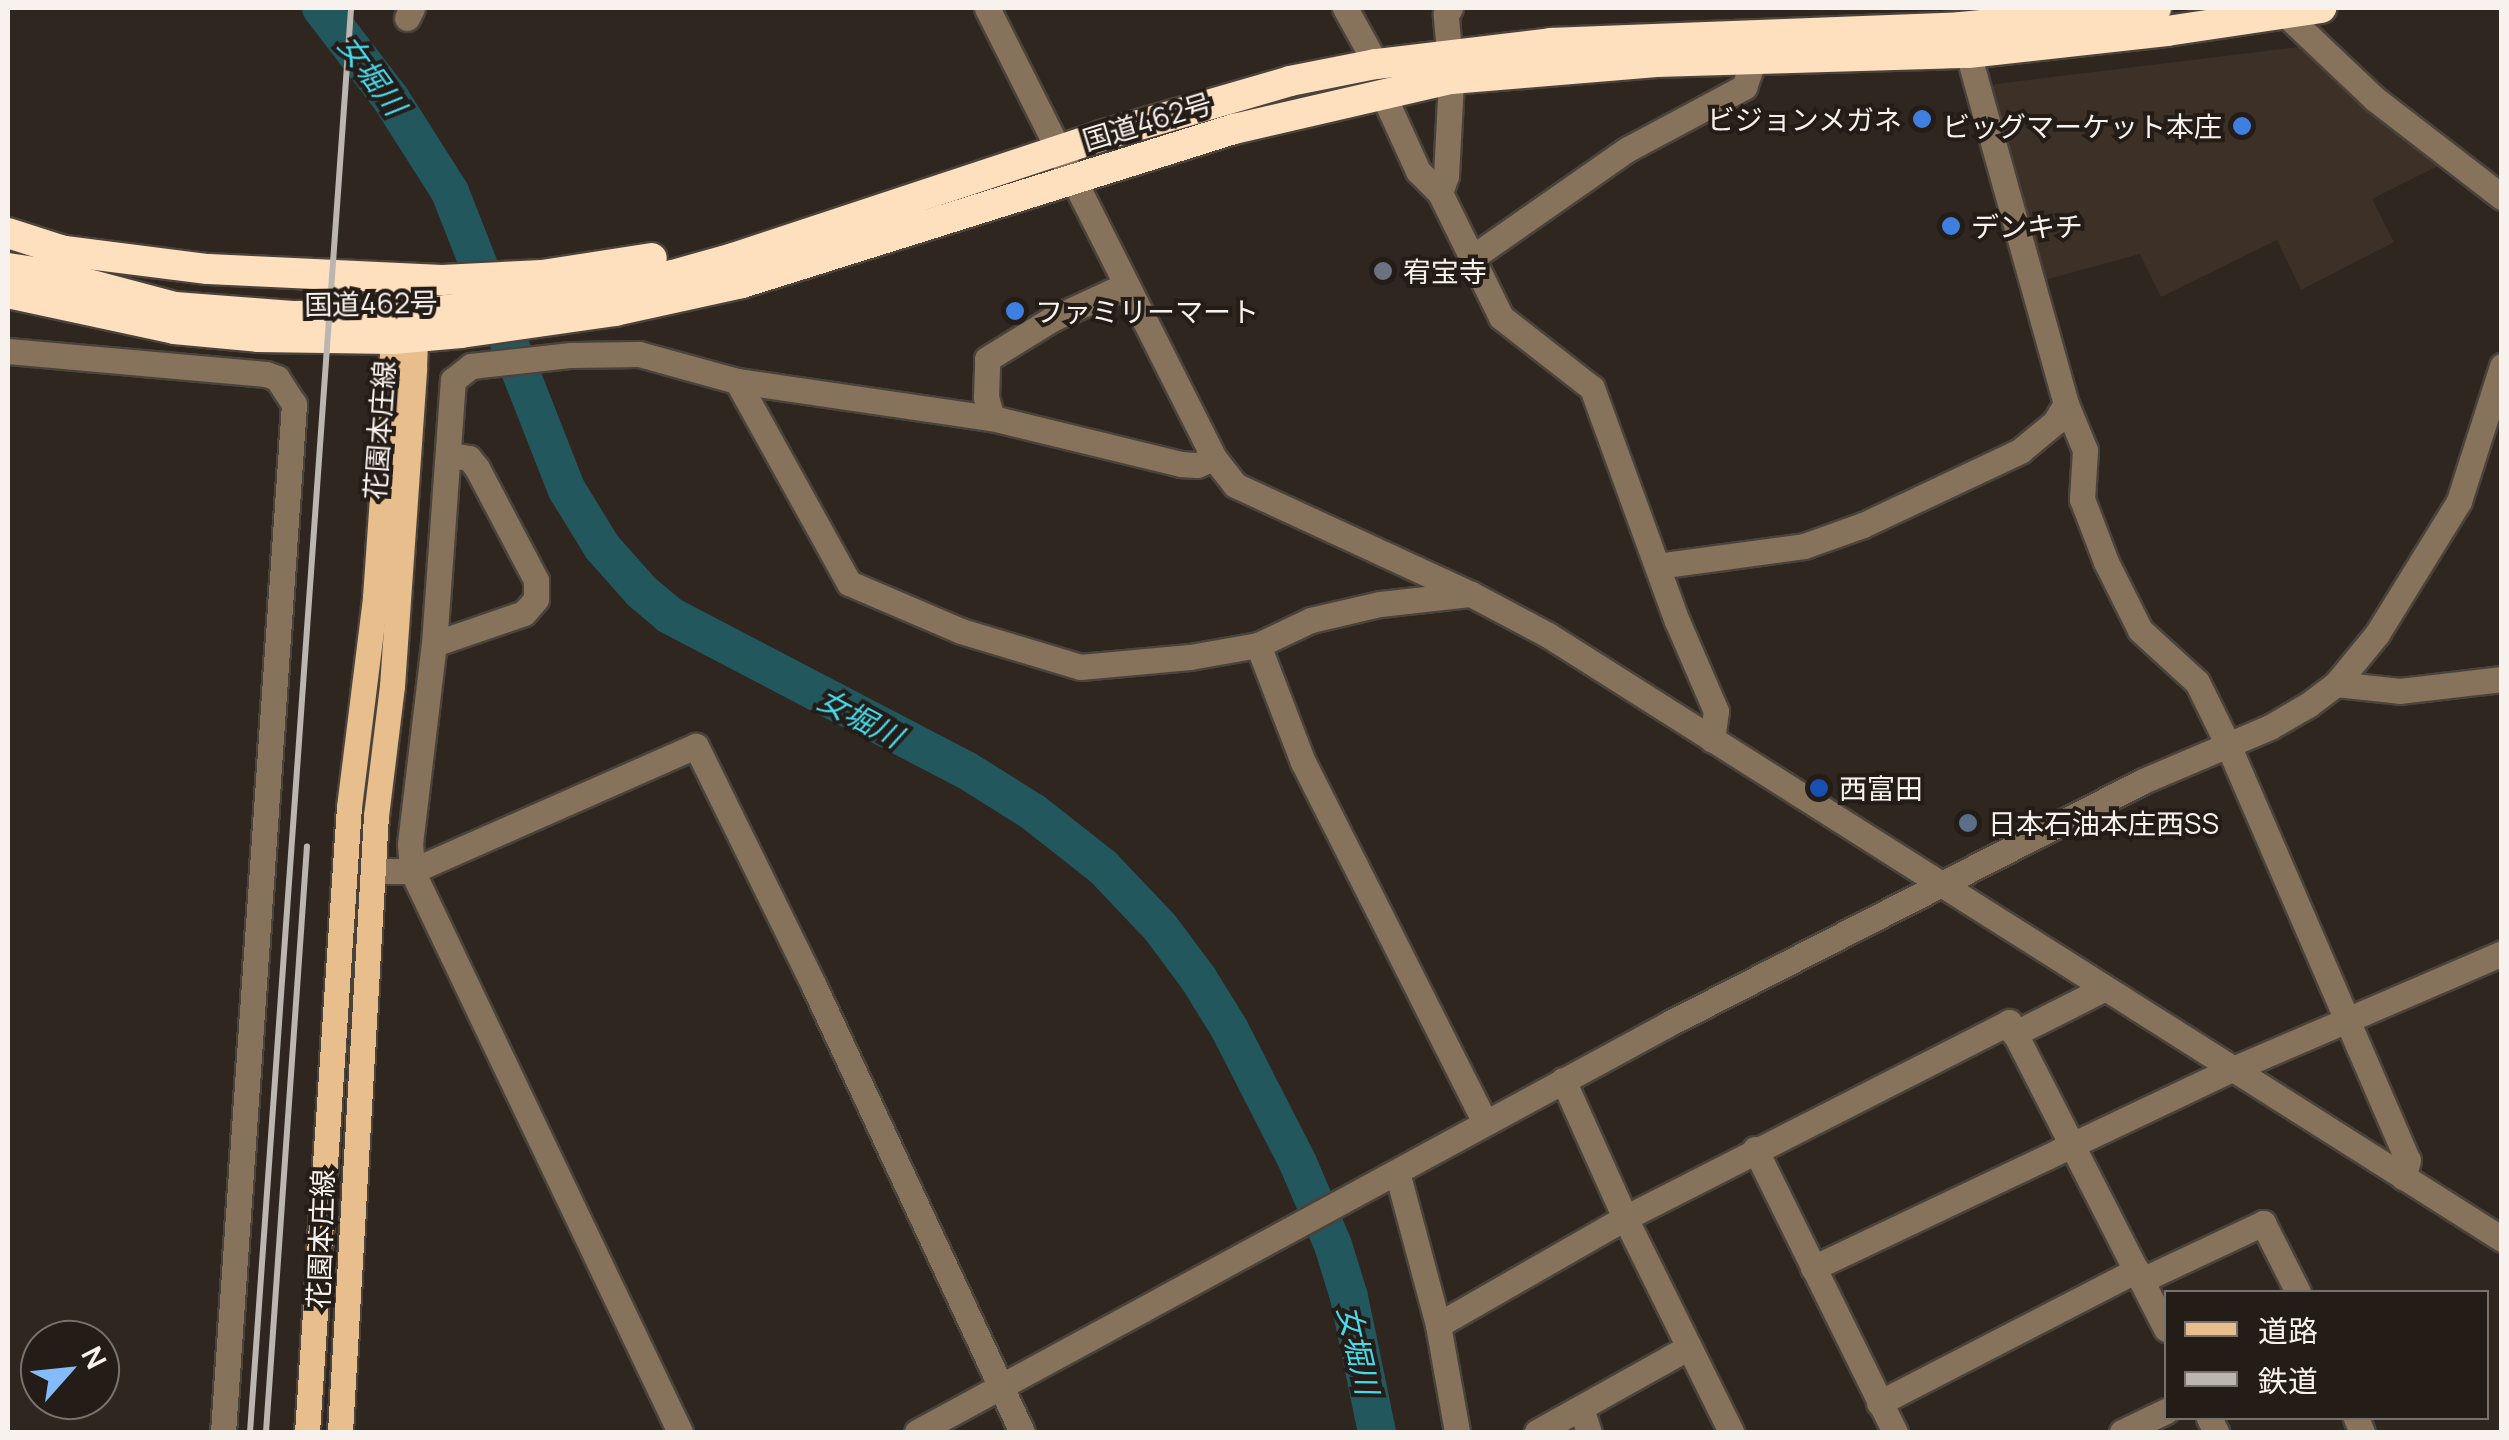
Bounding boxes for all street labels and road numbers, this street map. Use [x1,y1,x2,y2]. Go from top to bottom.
street label: 国道462号 [1078,85,1216,157]
street label: 国道462号 [304,285,438,321]
street label: 花園本庄線 [357,359,401,501]
street label: 花園本庄線 [301,1168,339,1310]

